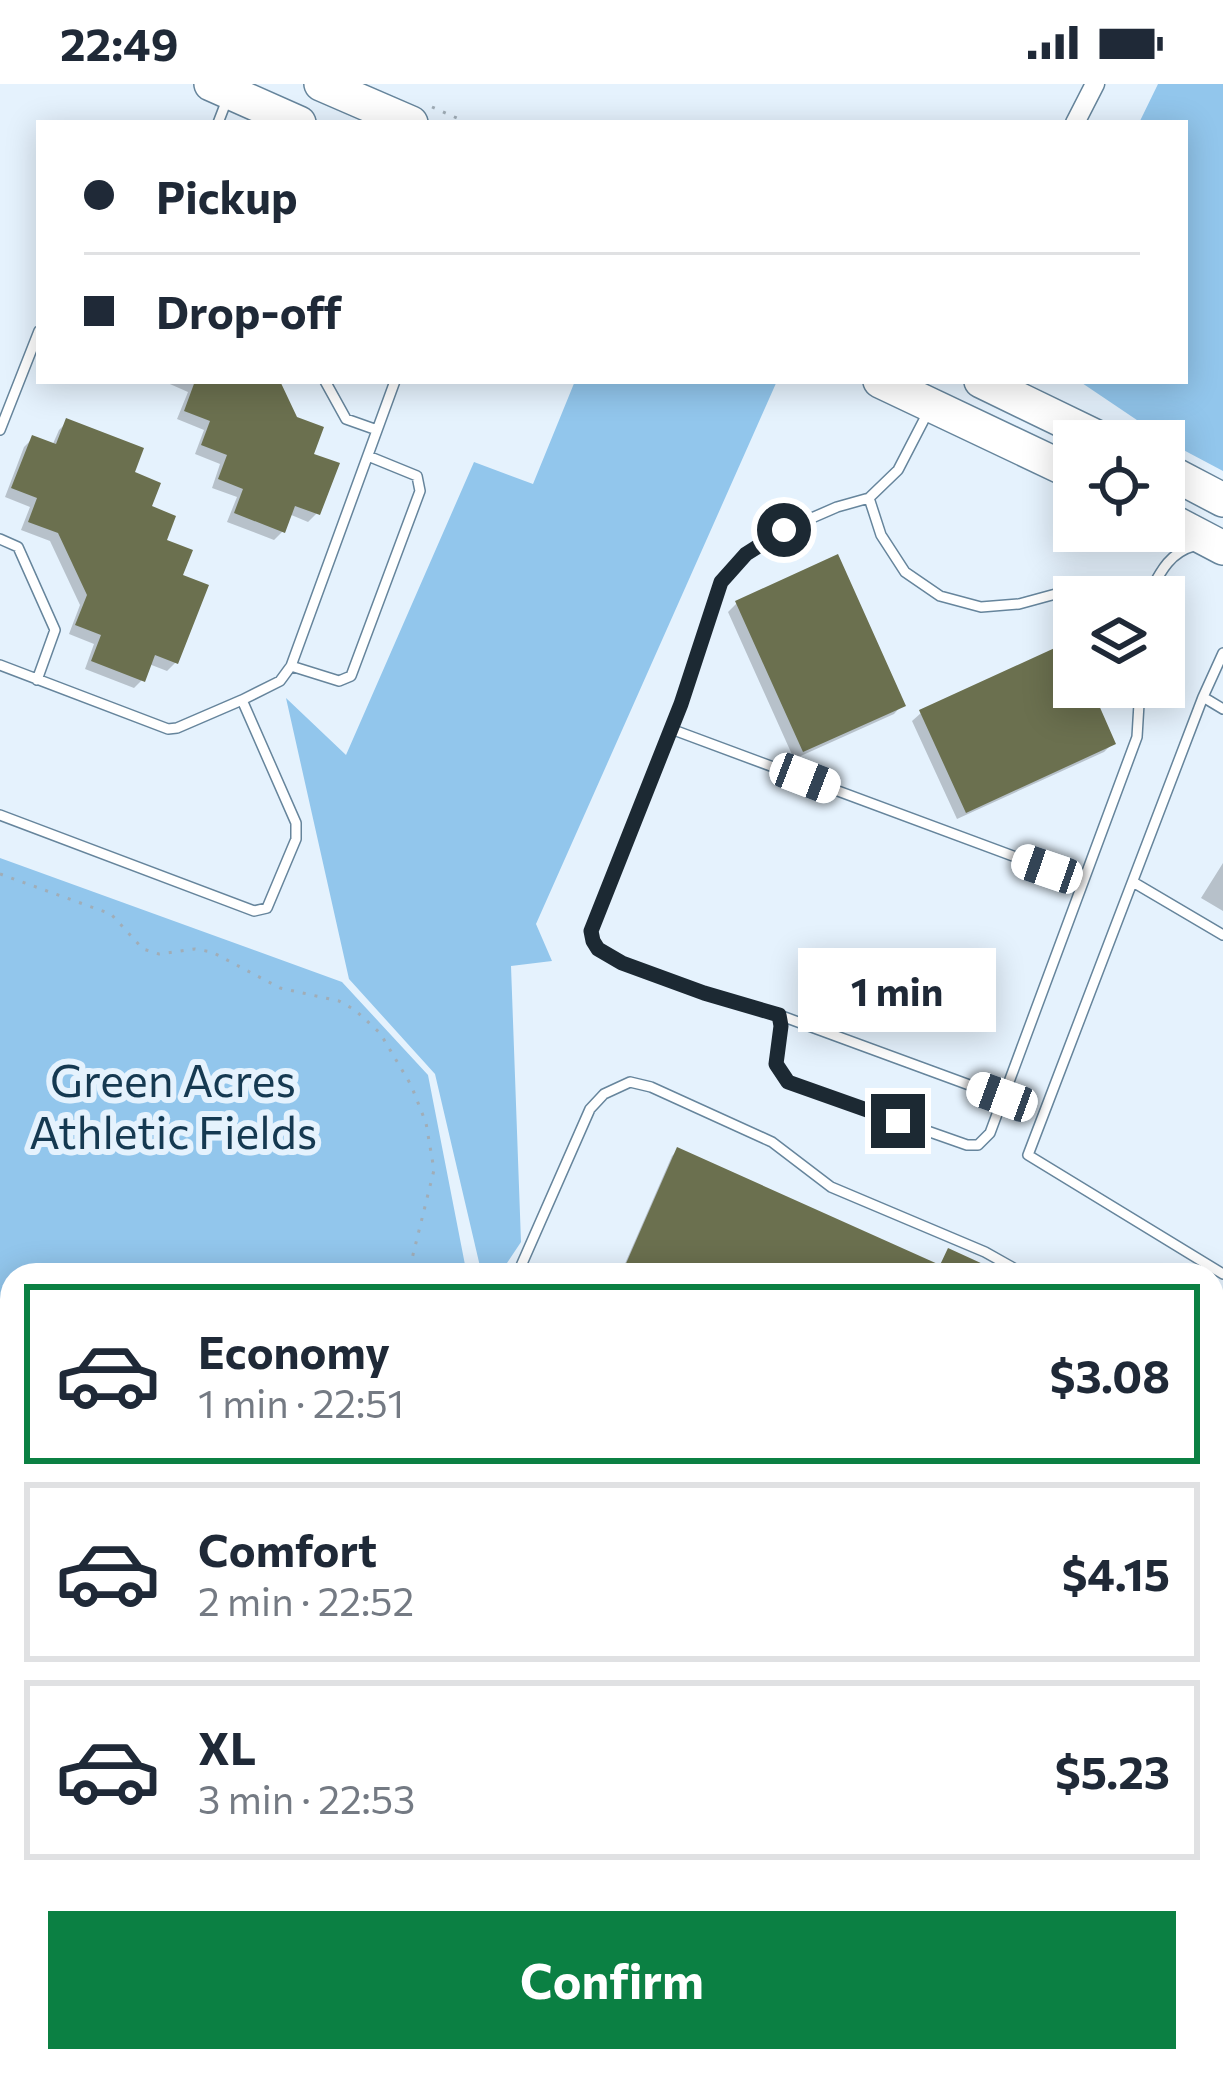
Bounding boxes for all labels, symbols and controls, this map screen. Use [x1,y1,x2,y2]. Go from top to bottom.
text: 22:49 [60,15,179,70]
text: Pickup [156,168,298,223]
text: Drop-off [156,283,342,338]
map controls [1053,420,1185,708]
button: locate [1053,420,1185,552]
route start [757,503,811,557]
button: layers [1053,576,1185,708]
car [765,748,845,808]
car [1007,840,1087,898]
callout: 1 min [799,947,997,1031]
text: 1 min [851,966,943,1014]
park label: Green Acres Athletic Fields [29,1051,317,1158]
car [962,1068,1042,1126]
route end [871,1094,925,1148]
icon: car [54,1320,162,1428]
text: Economy [198,1323,390,1378]
text: $3.08 [1050,1347,1170,1402]
text: 1 min · 22:51 [198,1378,404,1426]
icon: car [54,1518,162,1626]
text: Comfort [198,1521,377,1576]
text: $4.15 [1062,1545,1170,1600]
text: 2 min · 22:52 [198,1576,414,1624]
icon: car [54,1716,162,1824]
text: XL [198,1719,256,1774]
text: $5.23 [1055,1743,1170,1798]
text: 3 min · 22:53 [198,1774,415,1822]
button: Confirm [48,1911,1176,2049]

